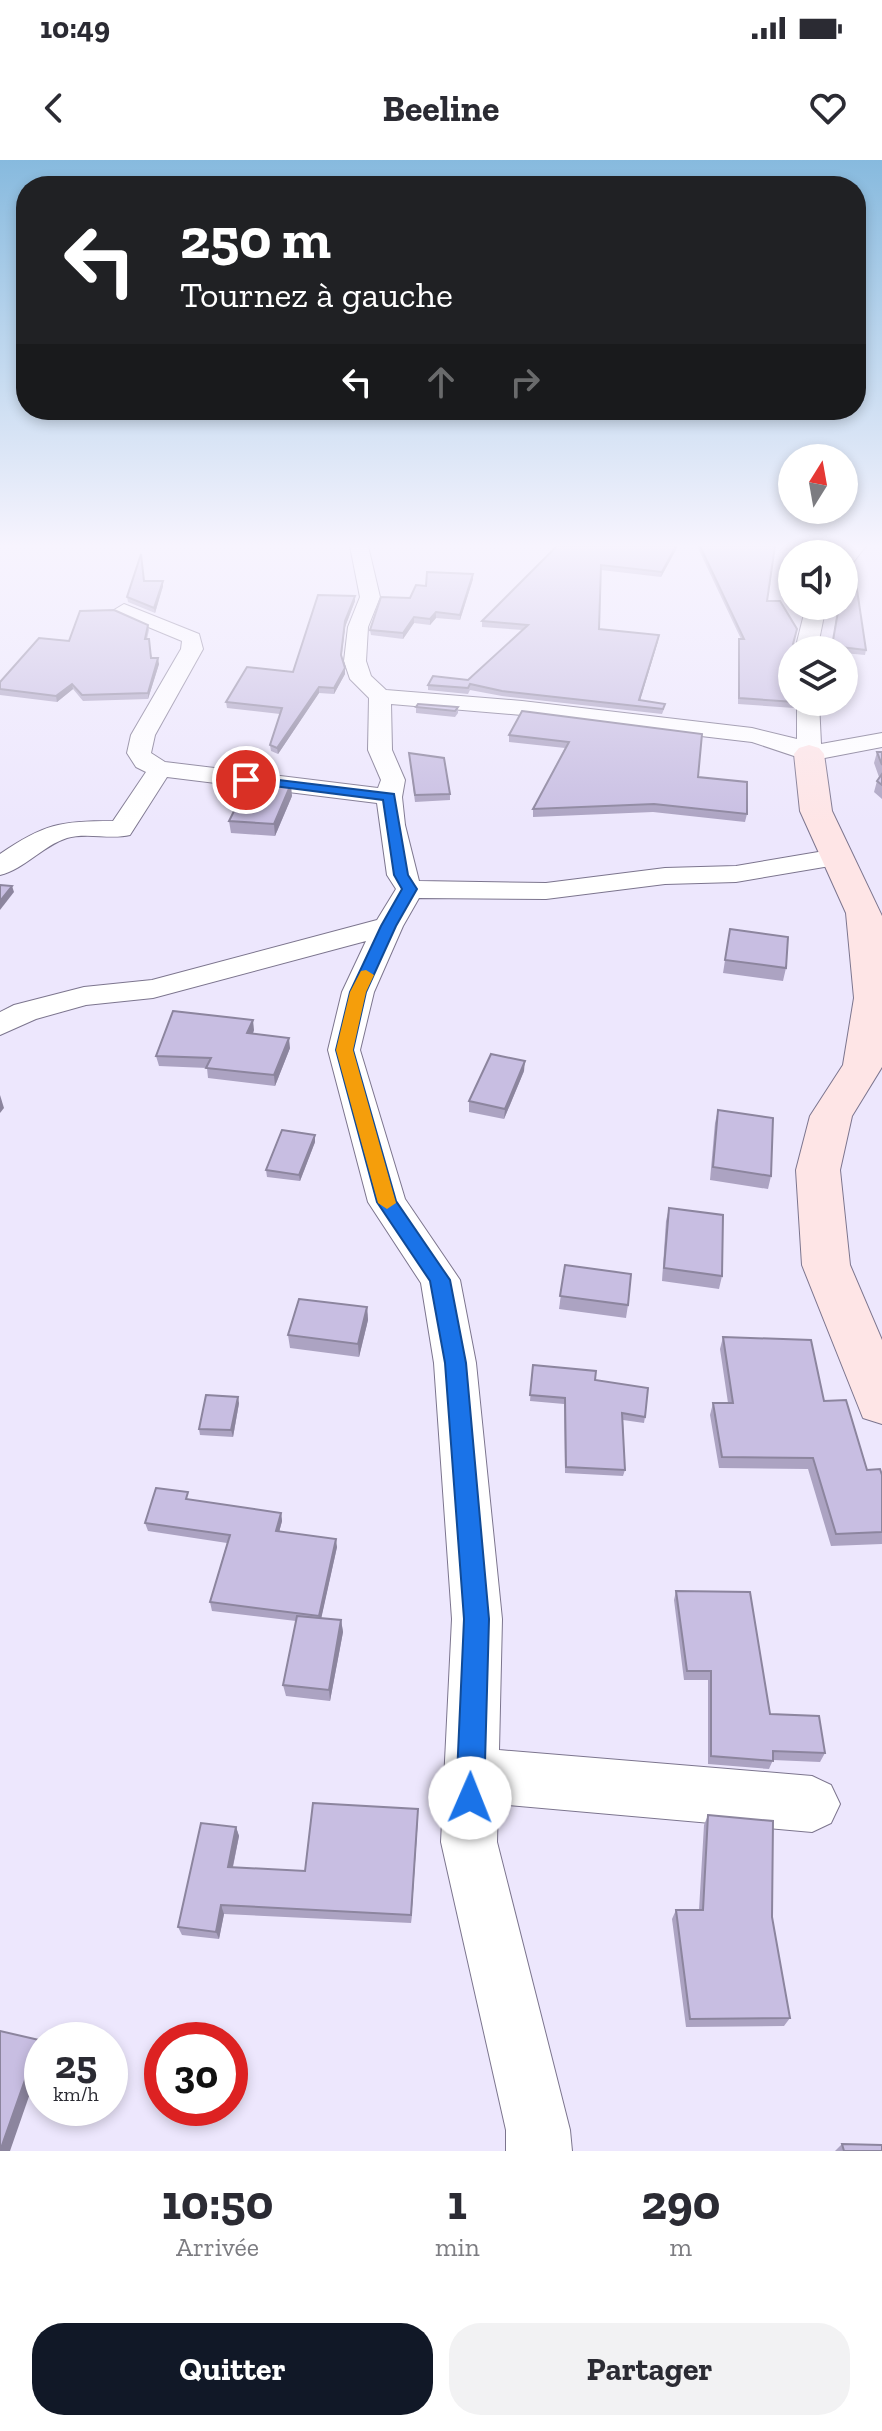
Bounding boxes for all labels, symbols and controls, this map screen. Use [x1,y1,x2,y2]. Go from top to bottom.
text: 10:49 [40,10,110,46]
icon: back [32,86,76,130]
icon: heart [806,86,850,130]
text: Beeline [383,87,499,130]
text: 250 m [180,205,331,272]
icon: left [48,208,152,312]
text: Tournez à gauche [180,273,453,316]
icon: left [335,360,379,404]
icon: ahead [419,360,463,404]
icon: right [503,360,547,404]
north arrow [778,444,858,524]
map controls [778,444,858,716]
button: sound [778,540,858,620]
button: layers [778,636,858,716]
pin [212,746,280,814]
icon: arrive [224,758,268,802]
position arrow [428,1756,512,1840]
speed limit sign: 30 [144,2022,248,2126]
text: 25 [55,2040,97,2088]
text: km/h [53,2082,99,2106]
text: 10:50 [162,2174,273,2231]
text: 1 [448,2174,467,2231]
text: 290 [641,2174,720,2231]
text: Arrivée [176,2231,259,2263]
text: min [435,2231,480,2263]
text: m [670,2231,692,2263]
button: Quitter [32,2323,433,2415]
button: Partager [449,2323,850,2415]

